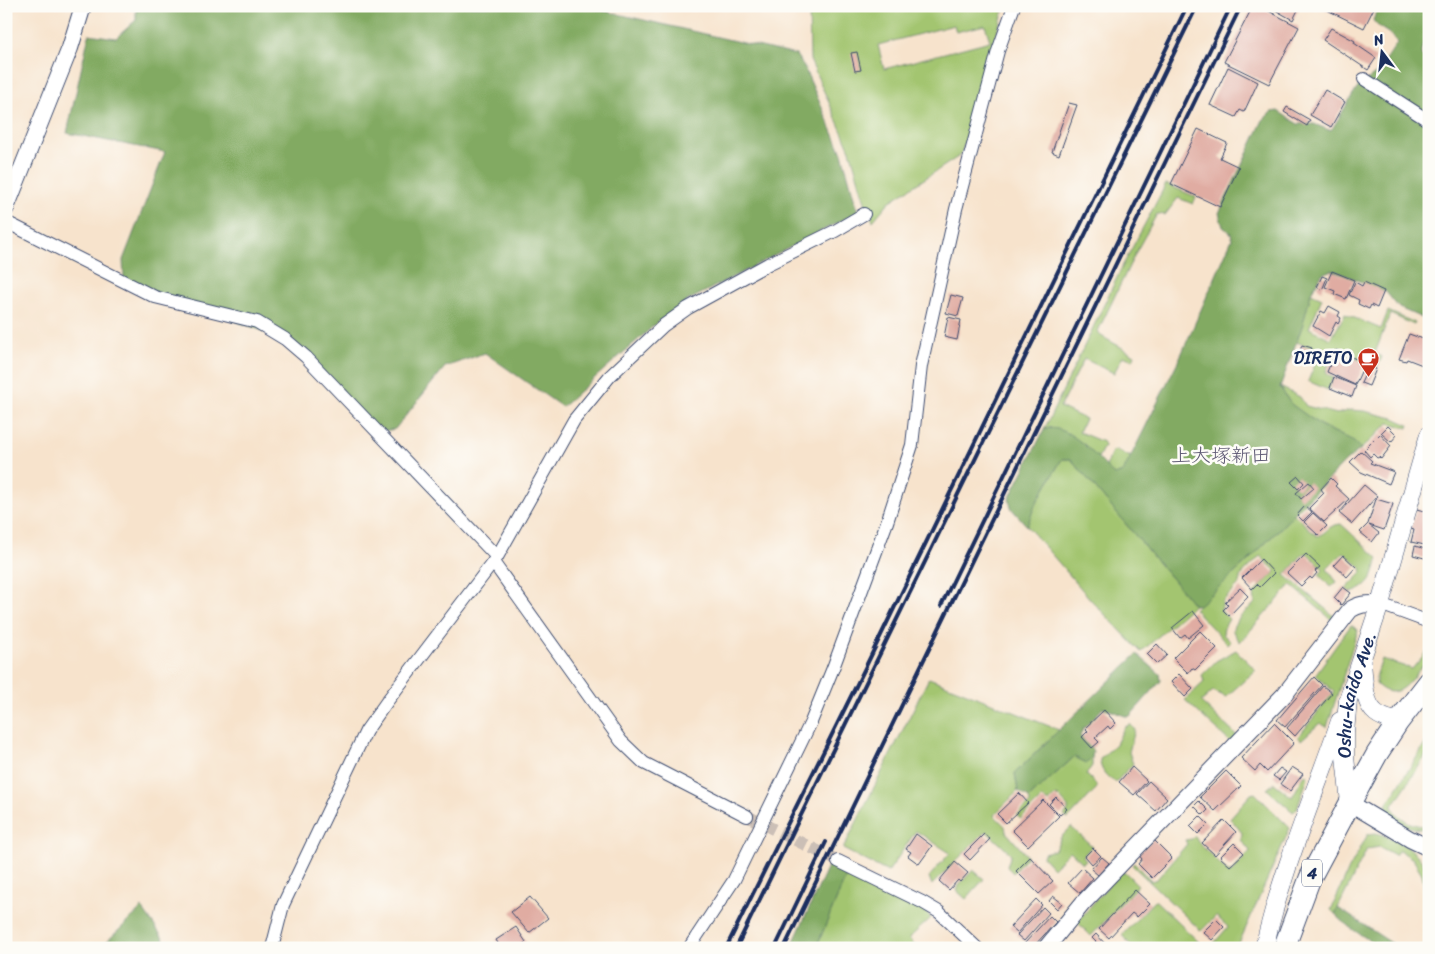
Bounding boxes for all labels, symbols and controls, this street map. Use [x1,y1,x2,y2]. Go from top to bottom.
text: N [1370,27,1387,54]
north arrow [1358,28,1408,78]
place label: DIRETO [1294,342,1353,374]
cafe icon: DIRETO [1357,346,1381,377]
district label: 上大塚新田 [1171,438,1271,473]
street label: Oshu-kaido Ave. [1329,627,1386,758]
road number: 4 [1302,860,1322,886]

